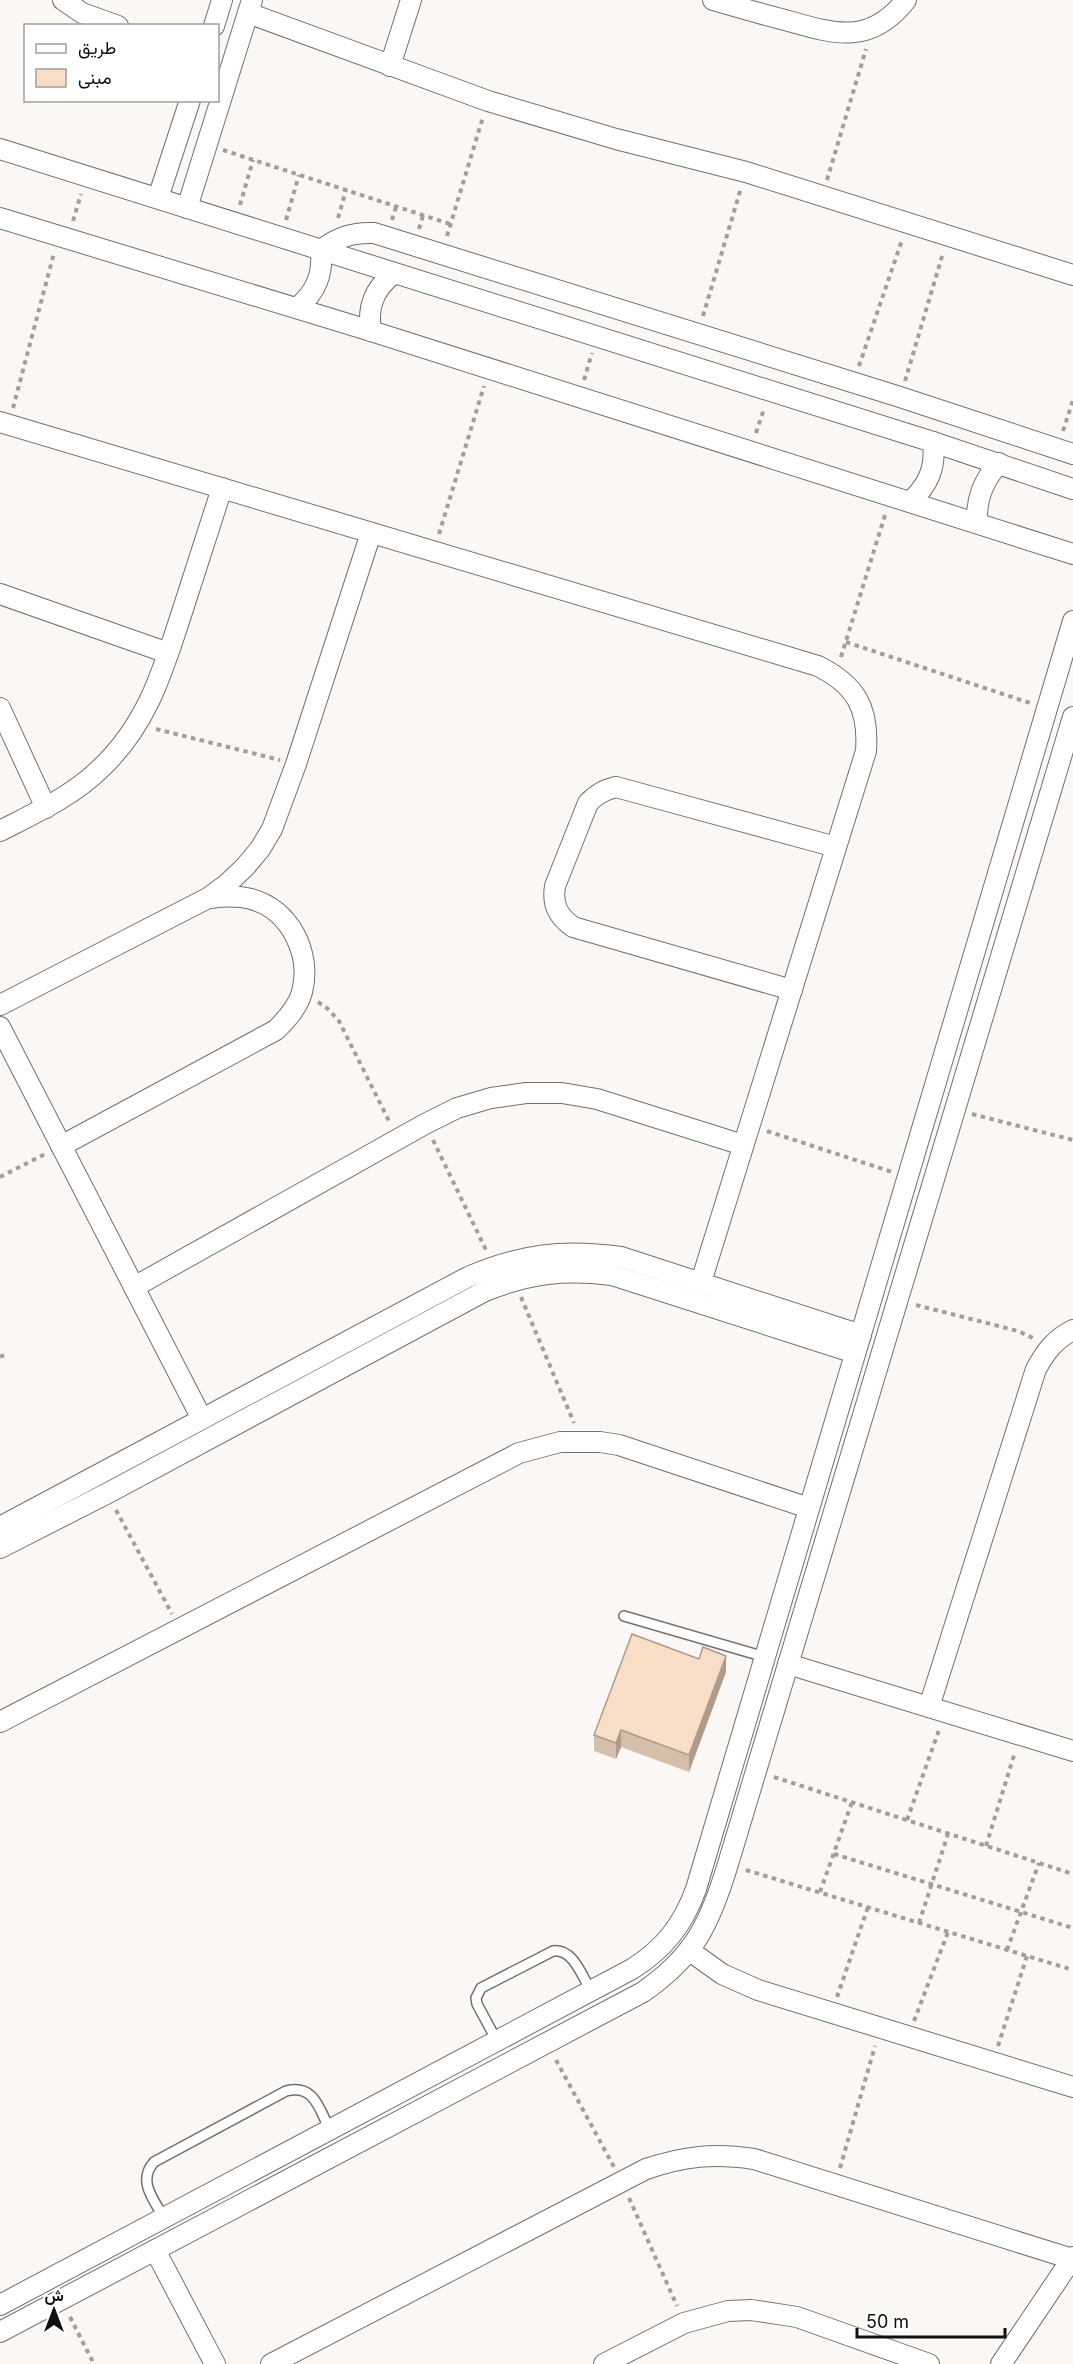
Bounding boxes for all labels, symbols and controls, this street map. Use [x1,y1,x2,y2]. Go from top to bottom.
legend [24,24,219,102]
text: طريق [78,37,116,59]
text: مبنى [78,67,112,89]
north arrow [24,2280,84,2340]
text: ش [44,2285,64,2305]
scale bar [857,2301,1006,2339]
text: 50 m [866,2311,909,2332]

